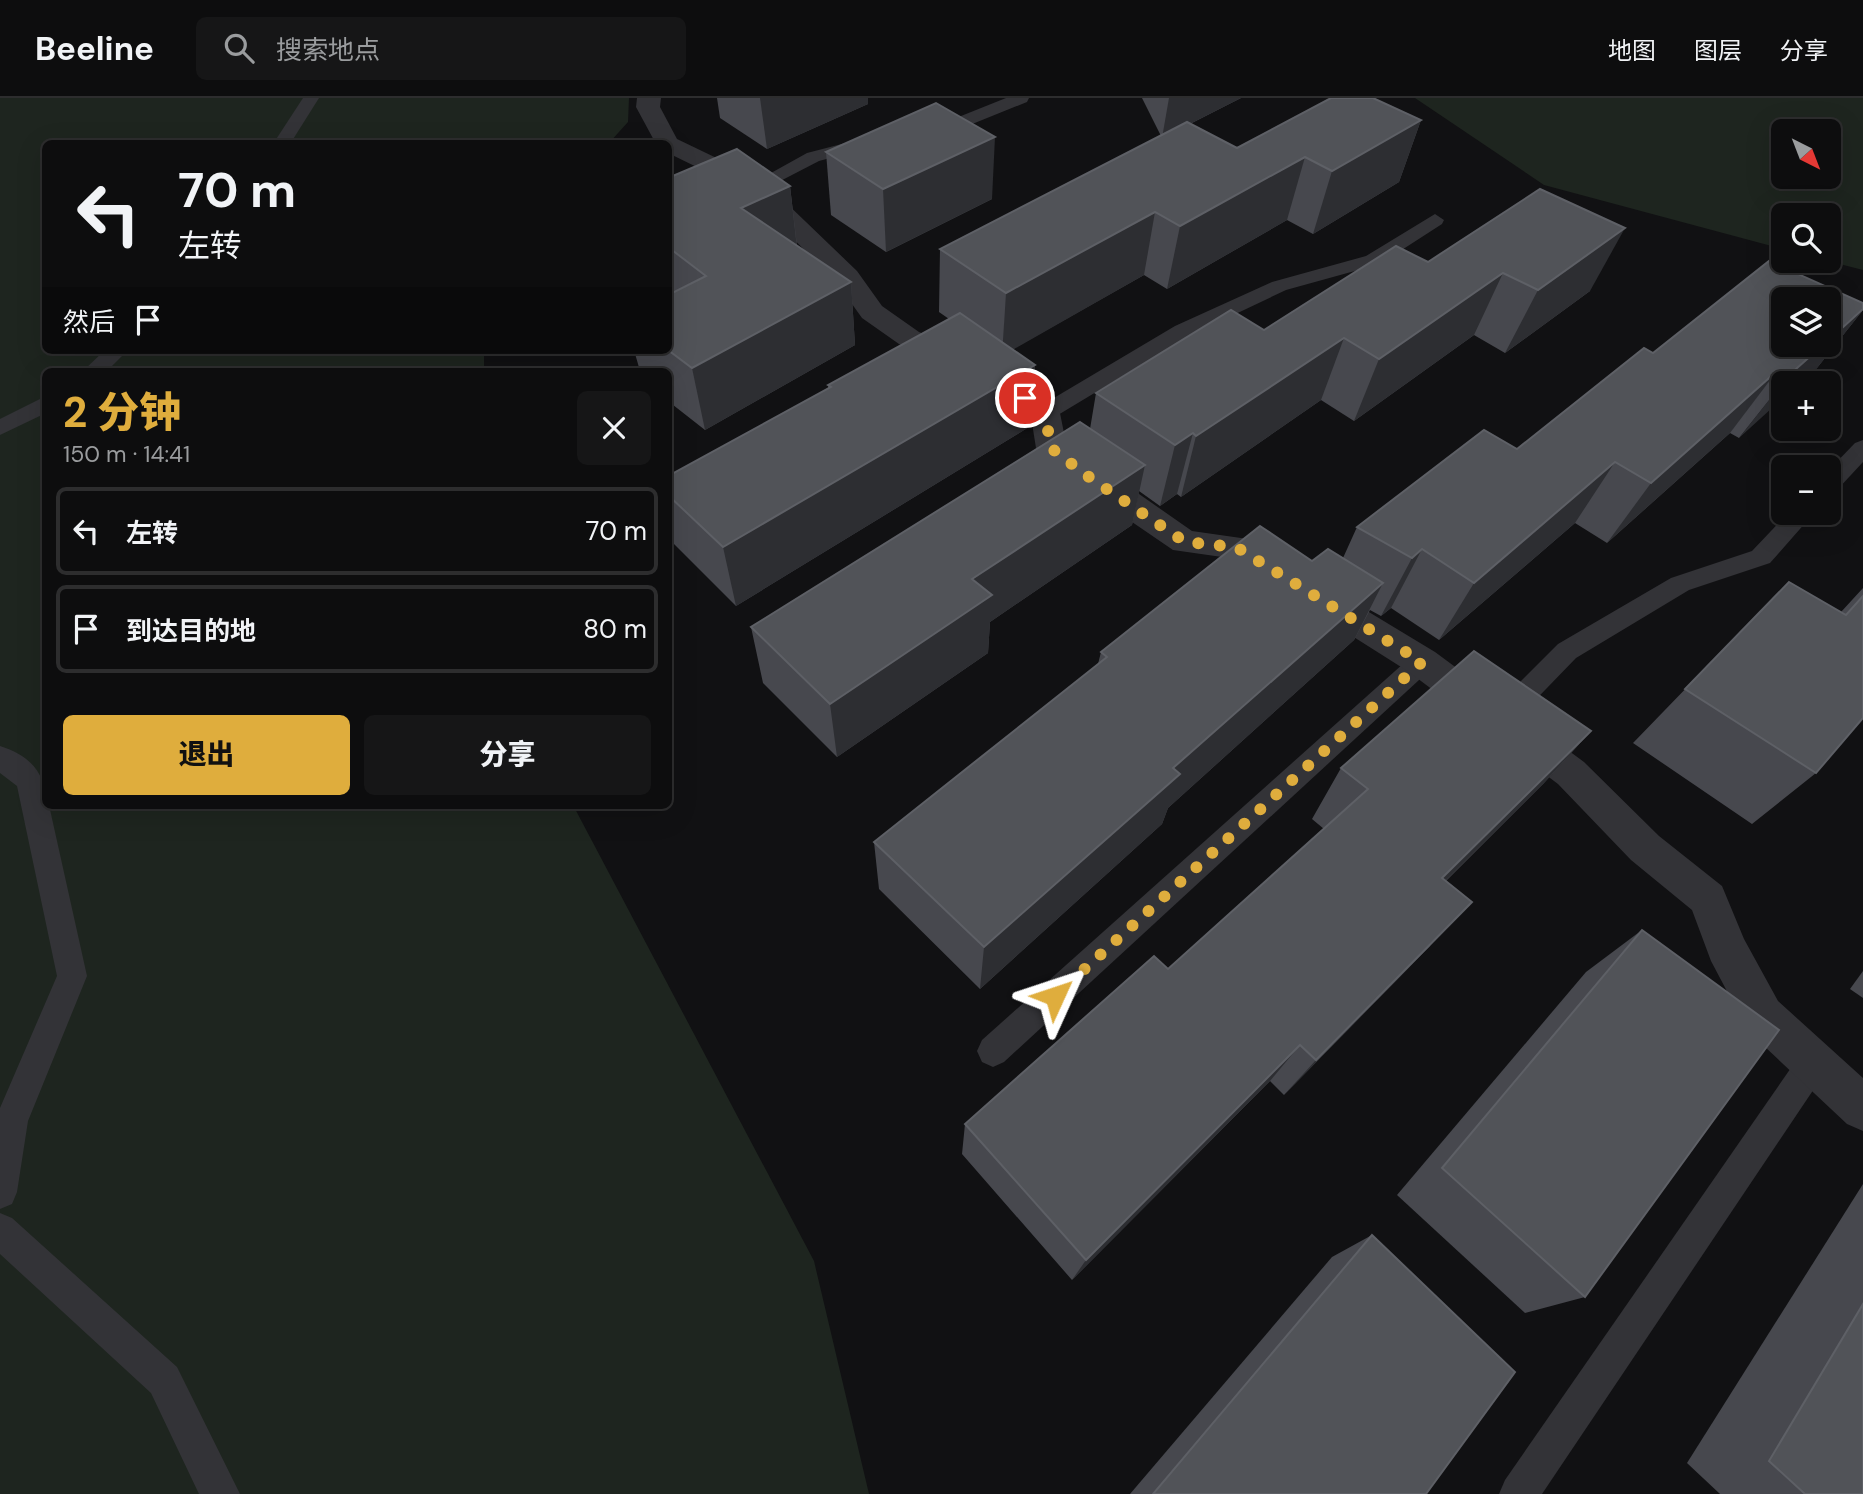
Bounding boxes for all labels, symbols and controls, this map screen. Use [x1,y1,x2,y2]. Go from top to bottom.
search box [196,17,686,80]
text: Beeline [35,27,154,70]
icon: search [220,29,258,67]
text: 搜索地点 [276,33,380,67]
text: 地图 [1608,35,1656,66]
text: 图层 [1694,35,1742,66]
text: 分享 [1780,35,1828,66]
north arrow [1771,119,1841,189]
map controls [1771,119,1841,525]
text: 70 m [178,158,296,222]
icon: left [63,168,154,259]
button: search [1771,203,1841,273]
text: 左转 [178,225,242,267]
button: layers [1771,287,1841,357]
icon: arrive [129,301,167,339]
text: 然后 [63,305,115,339]
pin [995,368,1055,428]
button: + [1771,371,1841,441]
icon: arrive [1006,379,1044,417]
text: 2 分钟 [63,385,181,440]
button: close [577,391,651,465]
text: 150 m · 14:41 [63,439,190,469]
button: − [1771,455,1841,525]
icon: left [67,512,105,550]
text: 70 m [586,514,647,548]
text: 左转 [126,516,178,550]
icon: arrive [67,610,105,648]
text: 80 m [583,612,647,646]
text: 到达目的地 [126,614,256,648]
button: 退出 [63,715,350,795]
button: 分享 [364,715,651,795]
position arrow [1018,959,1092,1033]

